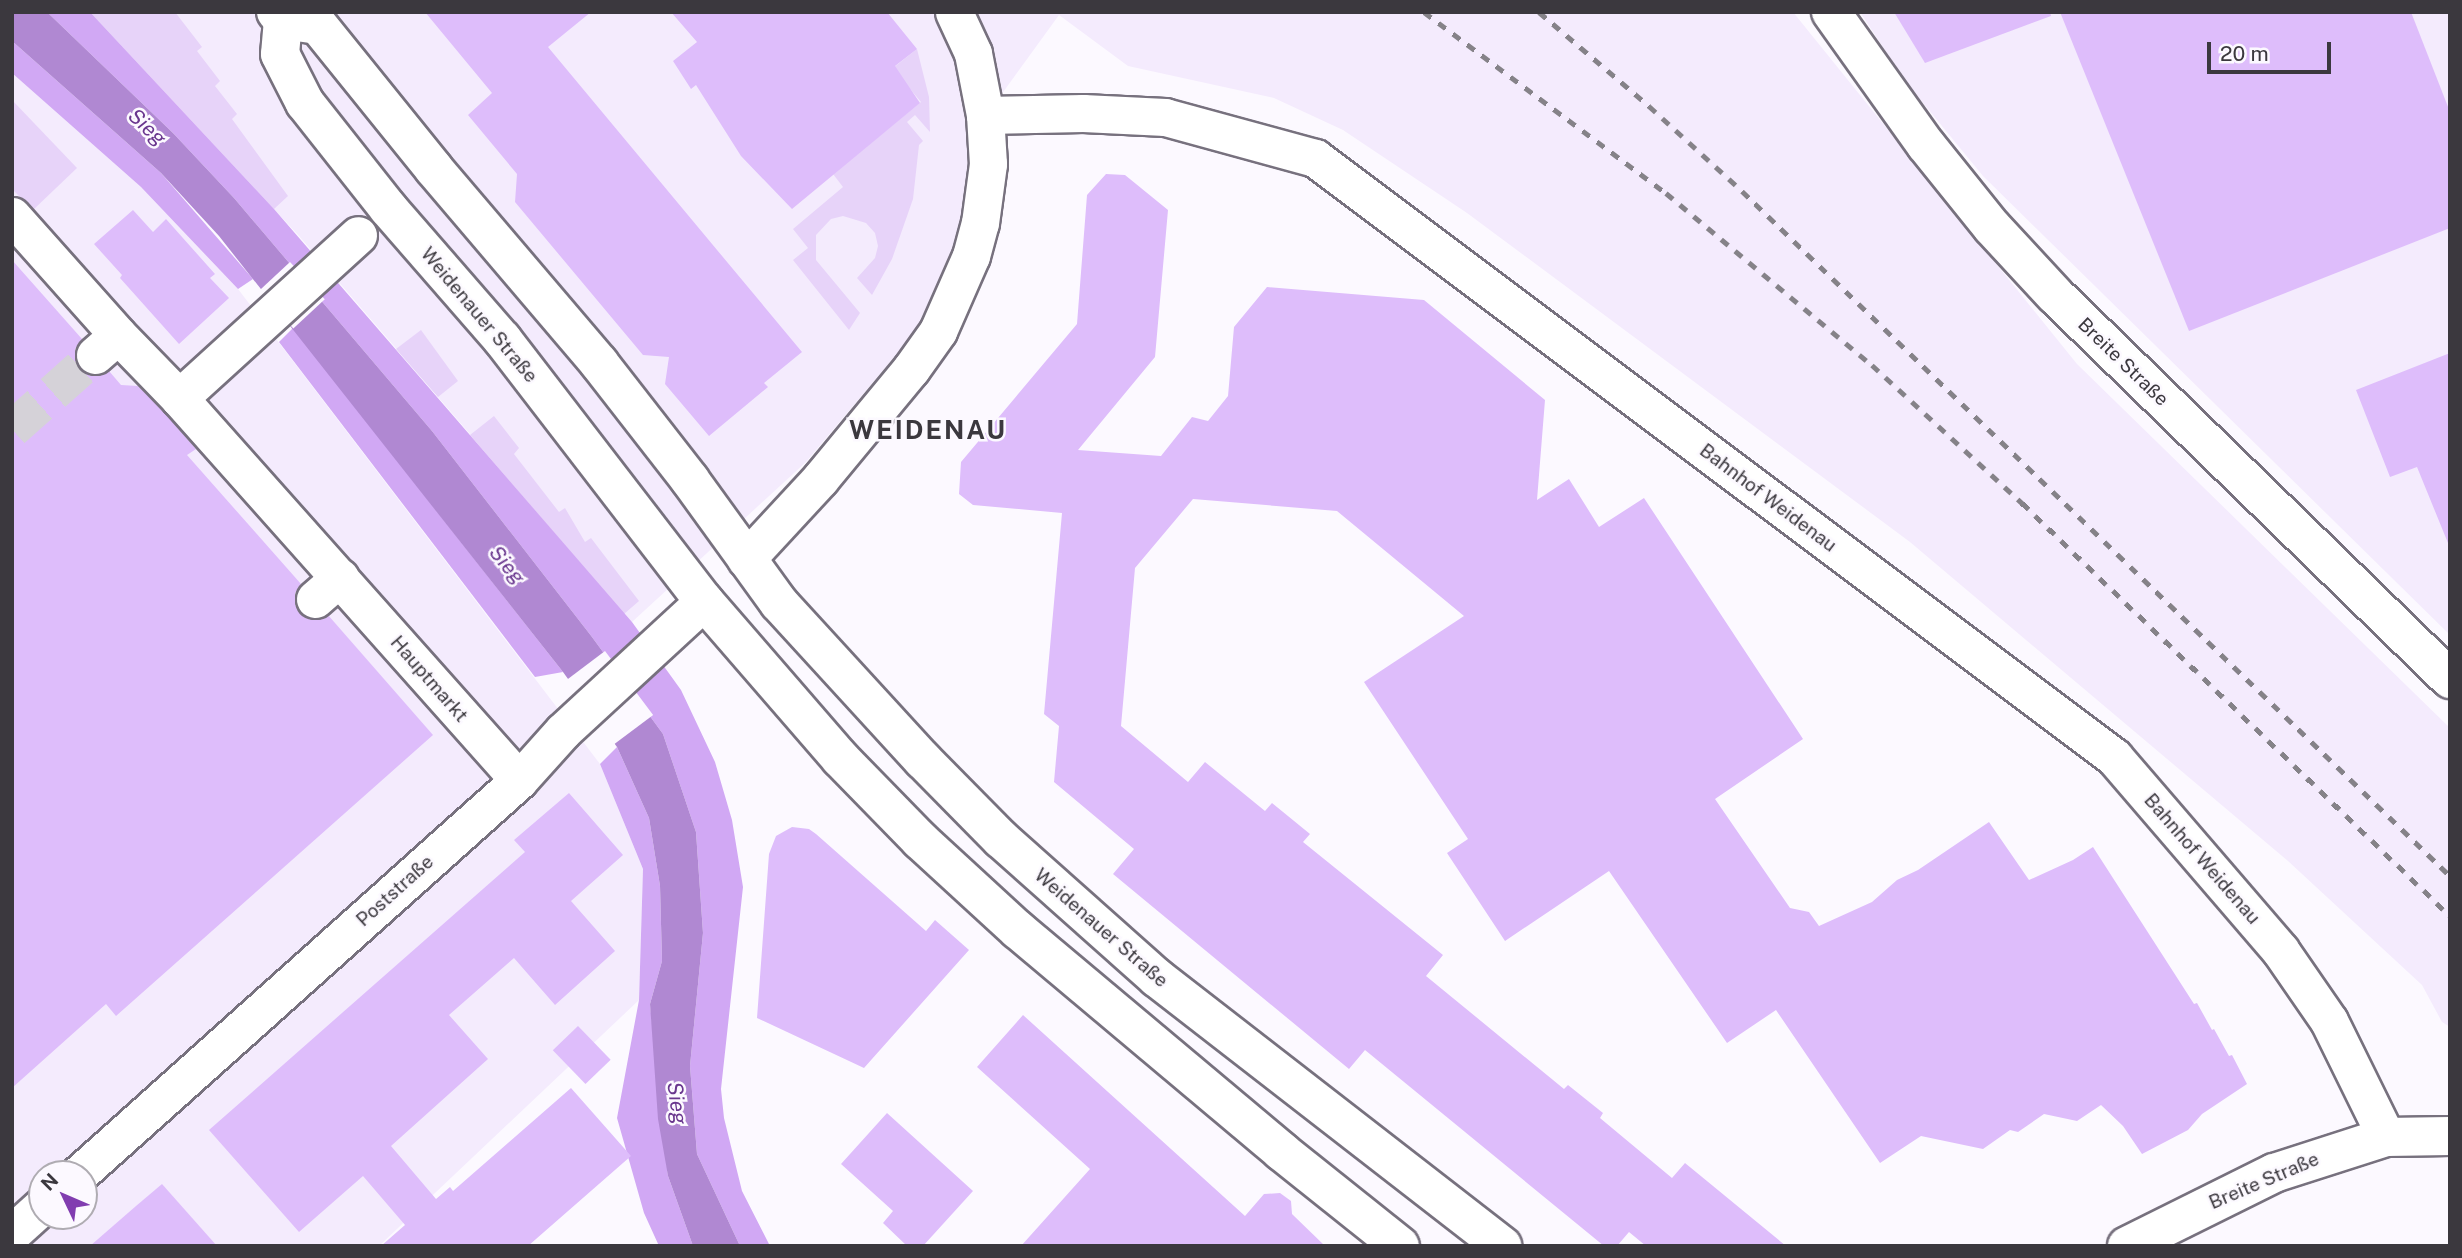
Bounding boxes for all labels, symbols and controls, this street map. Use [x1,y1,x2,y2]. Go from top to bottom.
scale bar [2210,28,2334,72]
text: 20 m [2220,41,2269,66]
water label: Sieg [123,103,171,151]
street label: Weidenauer Straße [416,243,542,387]
street label: Breite Straße [2073,313,2173,411]
district label: WEIDENAU [850,414,1006,446]
street label: Bahnhof Weidenau [1695,439,1841,557]
water label: Sieg [484,540,530,590]
street label: Hauptmarkt [385,631,473,727]
street label: Bahnhof Weidenau [2139,789,2265,929]
street label: Poststraße [352,851,438,931]
street label: Weidenauer Straße [1030,864,1172,992]
water label: Sieg [662,1080,692,1126]
street label: Breite Straße [2206,1148,2322,1214]
north arrow [28,1160,98,1230]
text: N [36,1169,62,1195]

